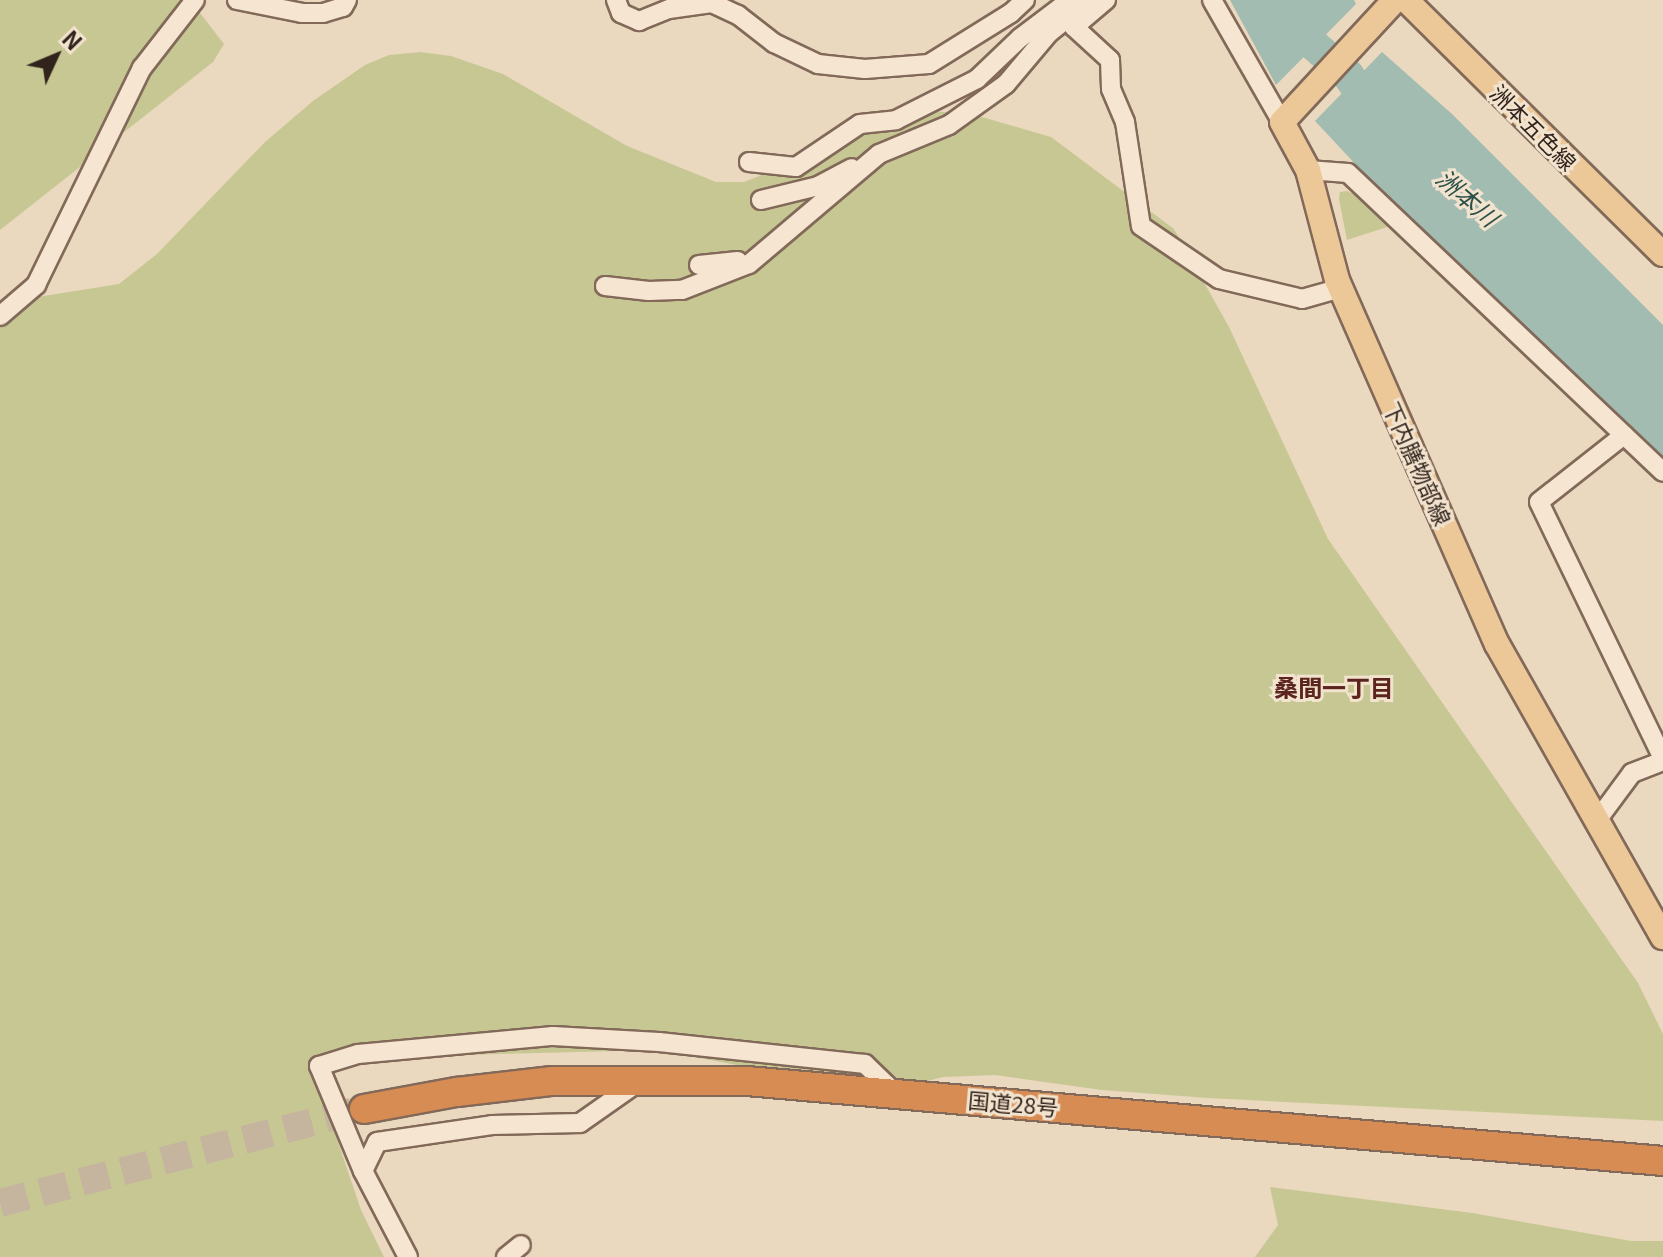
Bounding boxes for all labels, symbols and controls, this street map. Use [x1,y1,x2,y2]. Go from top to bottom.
north arrow [16,16,96,96]
text: N [56,22,90,56]
street label: 洲本五色線 [1486,79,1582,175]
water label: 洲本川 [1431,163,1505,231]
street label: 下内膳物部線 [1379,397,1457,529]
district label: 桑間一丁目 [1274,673,1394,701]
street label: 国道28号 [967,1086,1059,1120]

